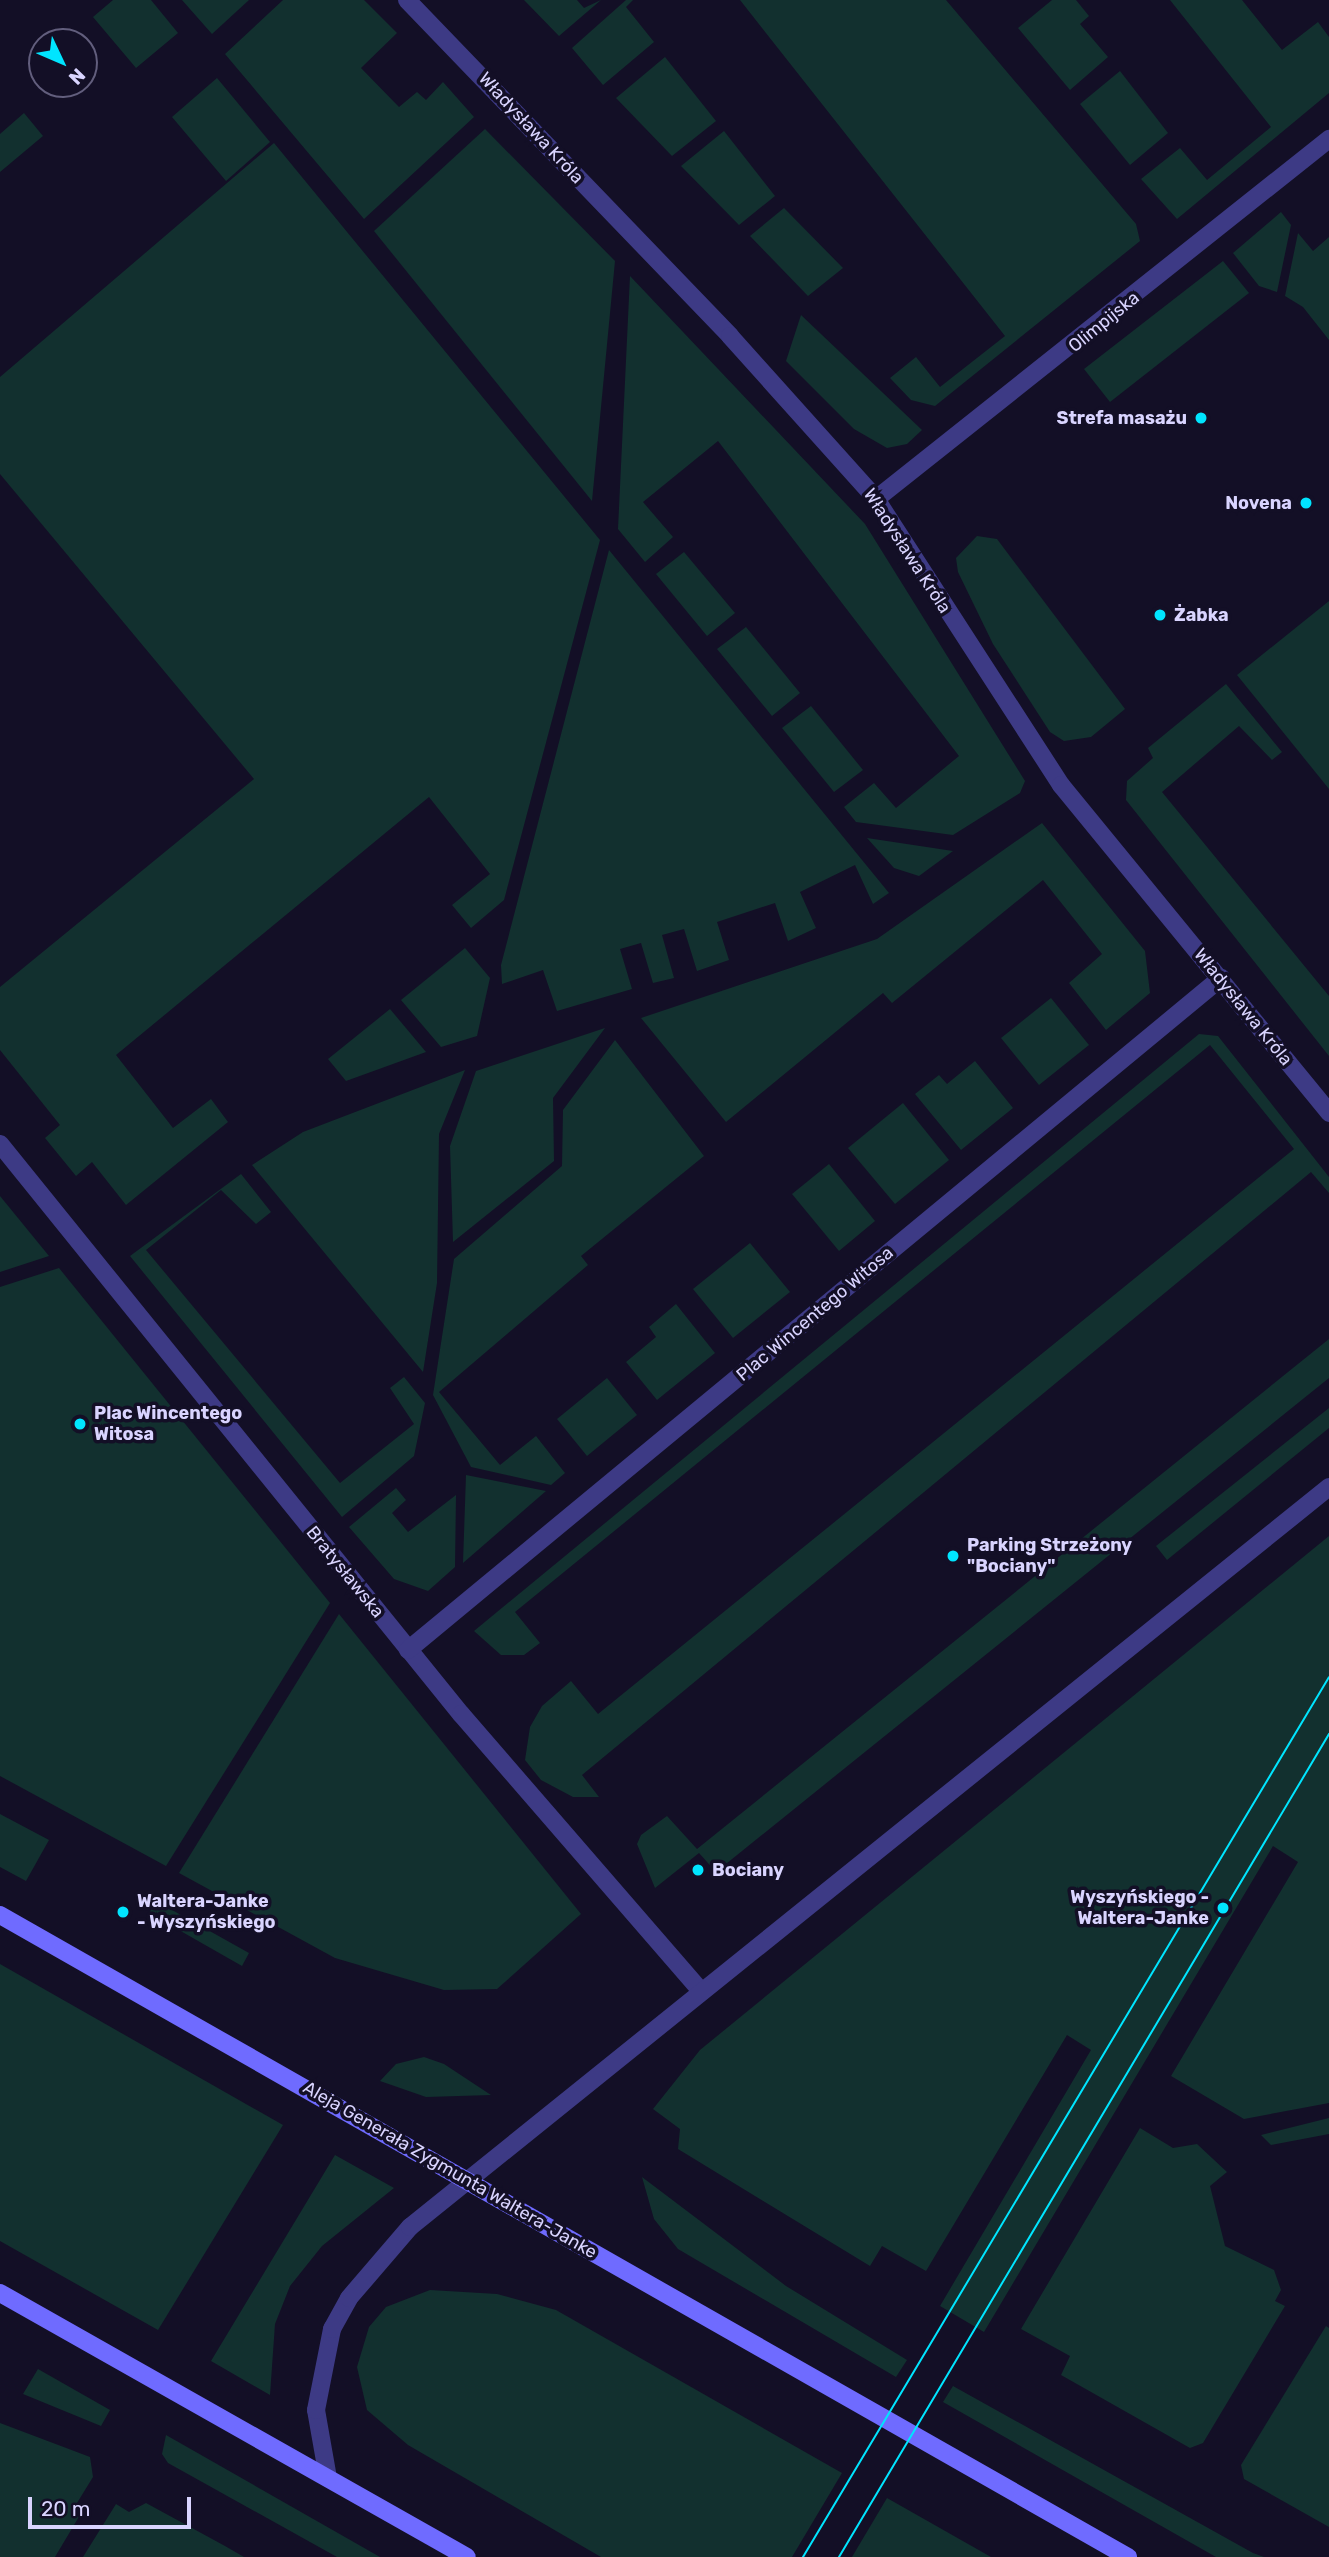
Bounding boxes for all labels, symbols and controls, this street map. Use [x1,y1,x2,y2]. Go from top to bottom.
north arrow [28,28,98,98]
text: N [64,64,90,89]
street label: Władysława Króla [474,68,588,188]
street label: Olimpijska [1064,287,1144,357]
place label: Strefa masażu [1056,407,1187,429]
marker: Strefa masażu [1193,410,1209,426]
street label: Władysława Króla [859,485,955,617]
place label: Novena [1225,492,1292,514]
marker: Novena [1298,495,1314,511]
place label: Żabka [1174,604,1229,626]
marker: Żabka [1152,607,1168,623]
street label: Władysława Króla [1189,944,1297,1070]
street label: Plac Wincentego Witosa [732,1242,898,1386]
place label: Plac Wincentego Witosa [94,1403,242,1446]
marker: Plac Wincentego Witosa [72,1416,88,1432]
street label: Bratysławska [301,1522,389,1622]
place label: Parking Strzeżony "Bociany" [967,1535,1132,1578]
marker: Parking Strzeżony "Bociany" [945,1548,961,1564]
place label: Bociany [712,1859,784,1881]
marker: Bociany [690,1862,706,1878]
place label: Wyszyńskiego - Waltera-Janke [1070,1887,1209,1930]
place label: Waltera-Janke - Wyszyńskiego [137,1891,276,1934]
marker: Wyszyńskiego - Waltera-Janke [1215,1900,1231,1916]
marker: Waltera-Janke - Wyszyńskiego [115,1904,131,1920]
street label: Aleja Generała Zygmunta Waltera-Janke [299,2077,601,2263]
scale bar [32,2484,194,2528]
text: 20 m [41,2496,90,2521]

